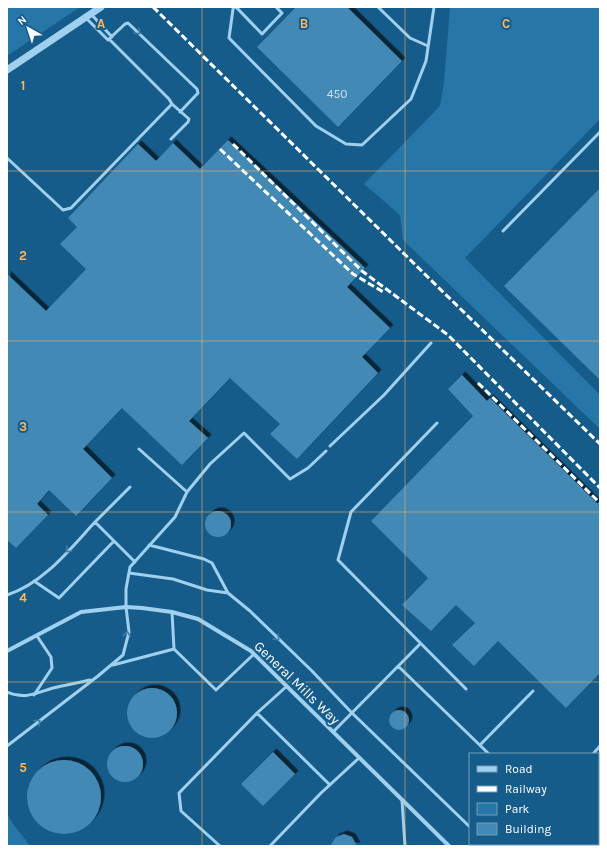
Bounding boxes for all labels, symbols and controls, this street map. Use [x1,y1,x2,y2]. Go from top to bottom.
north arrow [8,8,48,48]
text: N [15,13,29,28]
text: A [97,16,105,31]
text: B [300,16,308,31]
text: C [502,16,510,31]
one-way arrow [133,27,141,35]
text: 1 [21,78,25,93]
house number: 450 [327,87,347,101]
text: 2 [19,248,27,263]
text: 3 [19,419,27,434]
one-way arrow [65,545,73,553]
text: 4 [19,590,27,605]
one-way arrow [123,631,132,637]
one-way arrow [272,633,280,641]
street label: General Mills Way [251,638,344,729]
one-way arrow [33,720,41,727]
legend [469,753,599,845]
text: 5 [19,760,27,775]
text: Road [505,762,533,776]
text: Railway [505,782,547,796]
text: Park [505,802,530,816]
text: Building [505,822,552,836]

